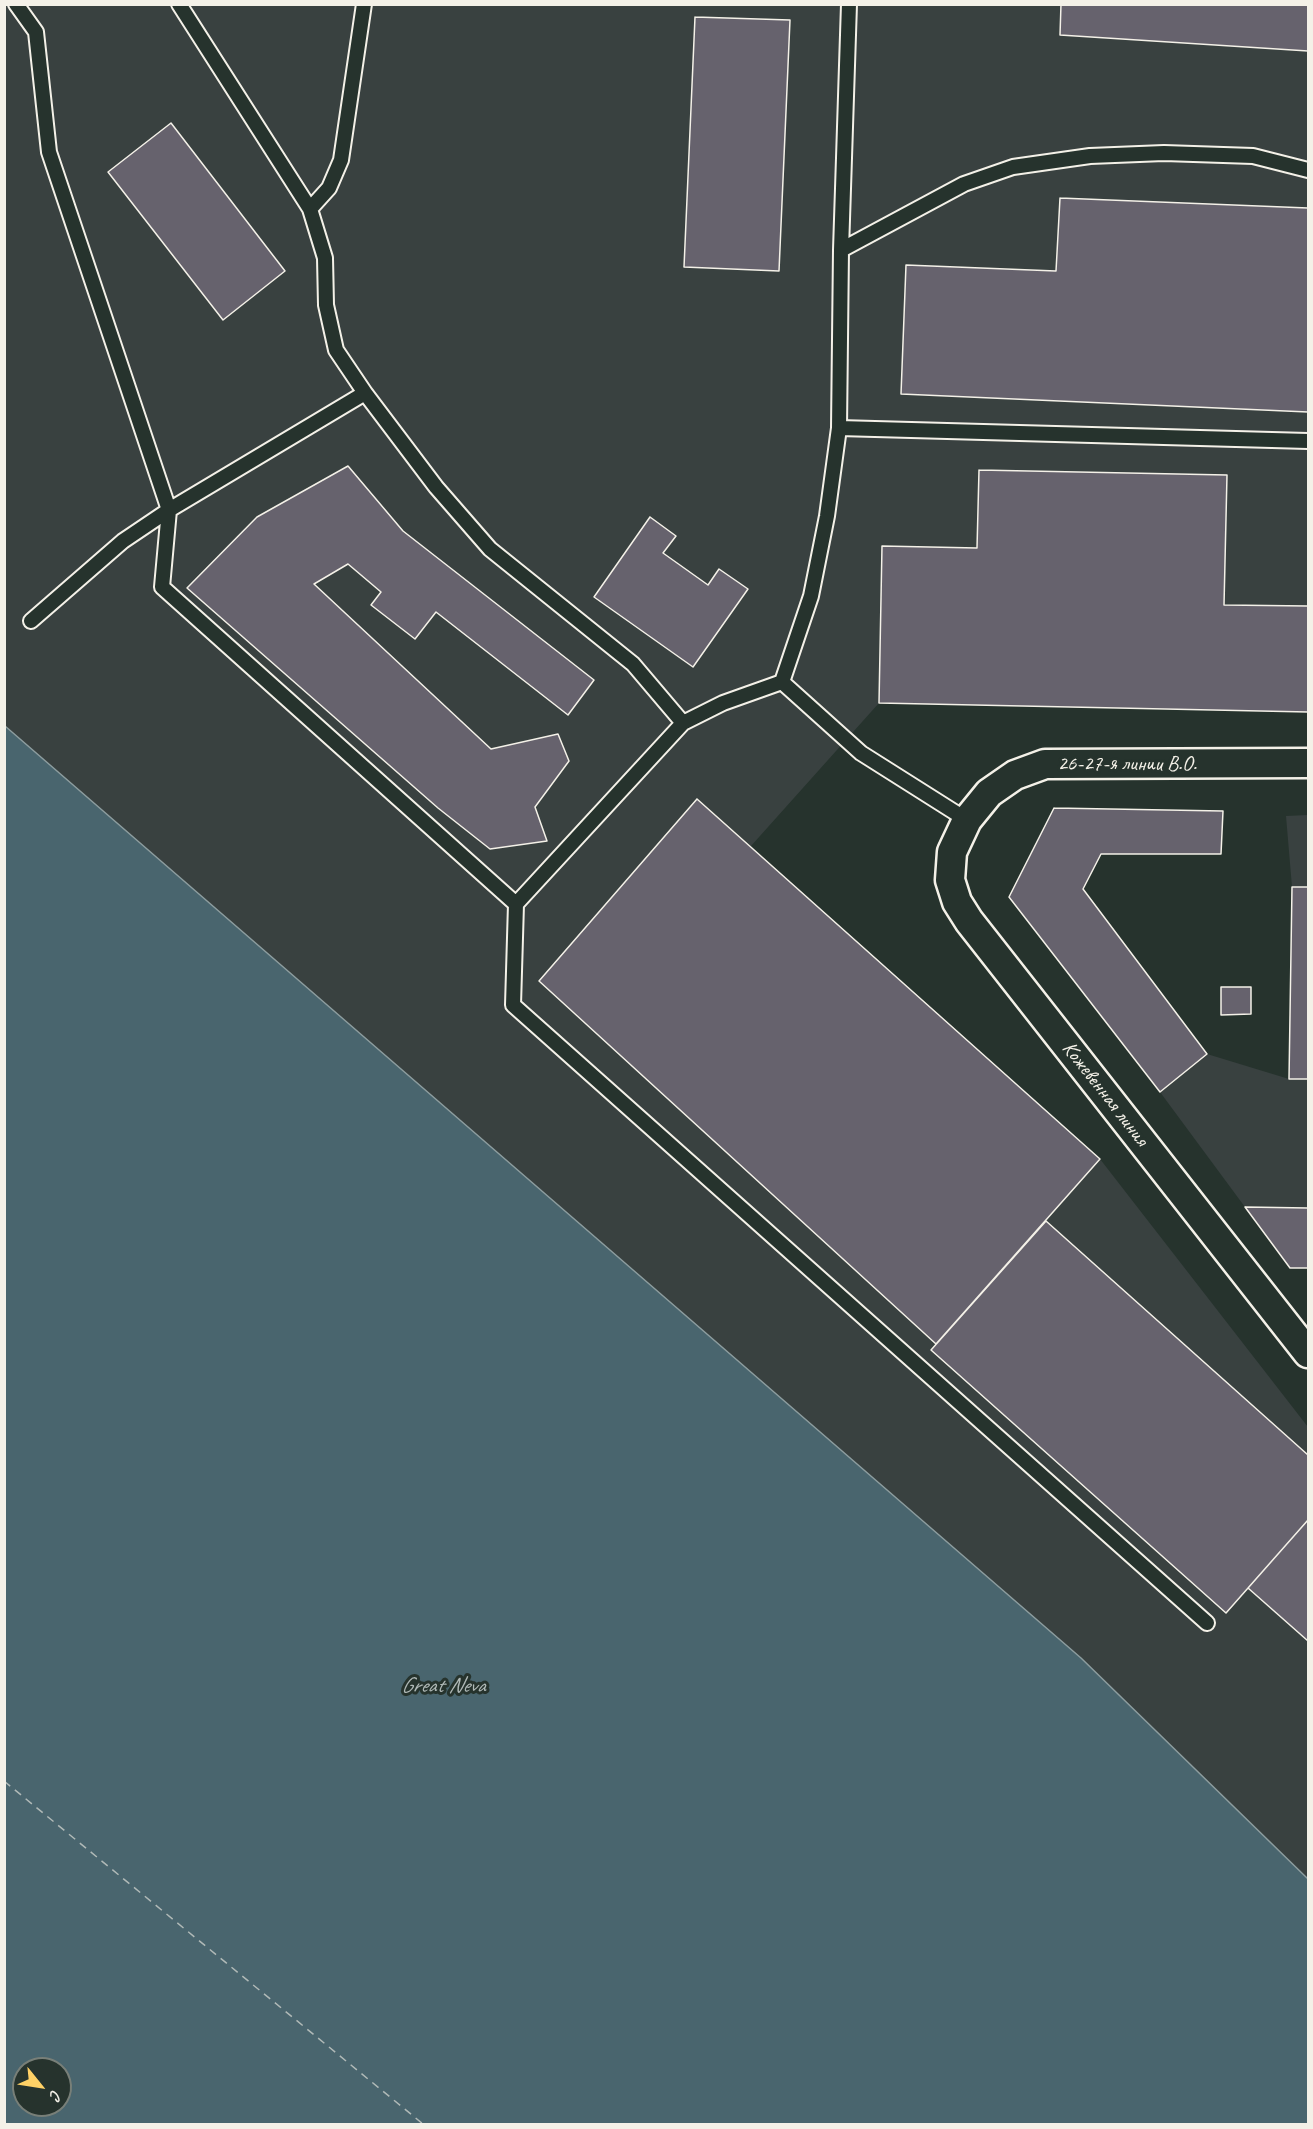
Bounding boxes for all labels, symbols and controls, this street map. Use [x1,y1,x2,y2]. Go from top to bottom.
street label: 26-27-я линии В.О. [1057,751,1197,777]
street label: Кожевенная линия [1056,1037,1154,1151]
water label: Great Neva [401,1673,485,1699]
north arrow [12,2057,72,2117]
text: С [45,2087,66,2103]

